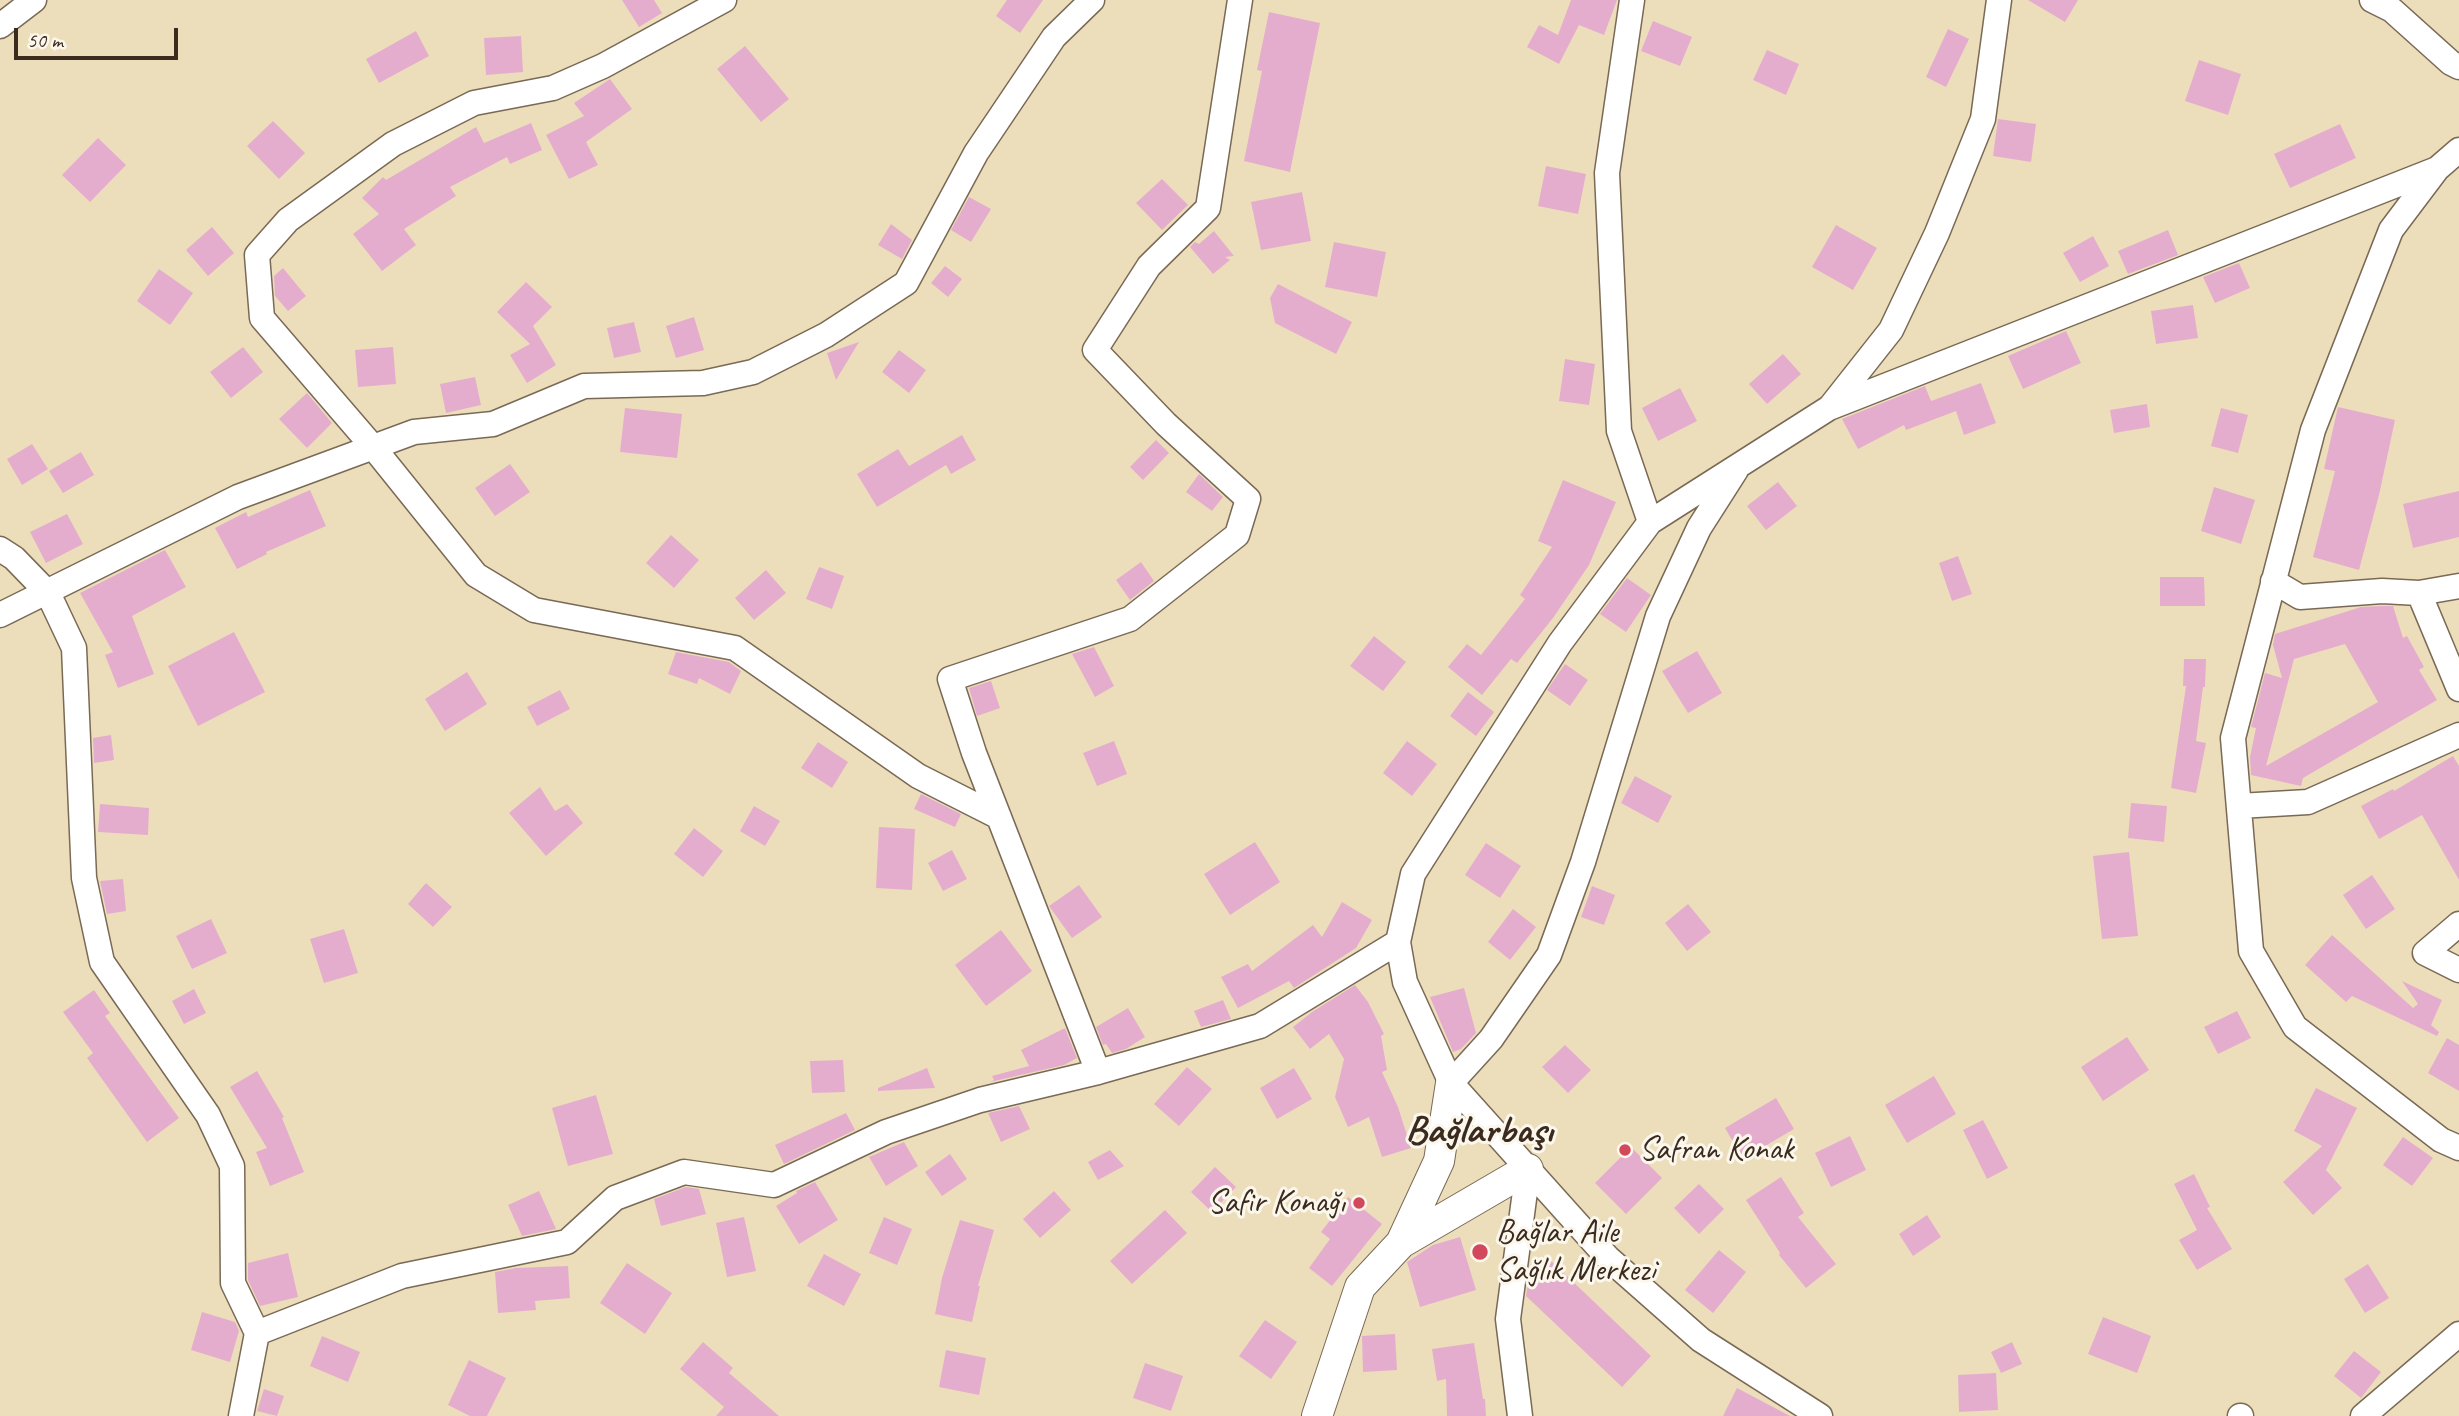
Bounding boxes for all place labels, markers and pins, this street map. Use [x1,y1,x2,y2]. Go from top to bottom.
place label: Safran Konak [1639,1130,1793,1170]
marker: Safran Konak [1617,1142,1633,1158]
place label: Safir Konağı [1207,1183,1345,1223]
marker: Safir Konağı [1351,1195,1367,1211]
place label: Bağlar Aile Sağlık Merkezi [1496,1213,1655,1291]
marker: Bağlar Aile Sağlık Merkezi [1470,1242,1490,1262]

